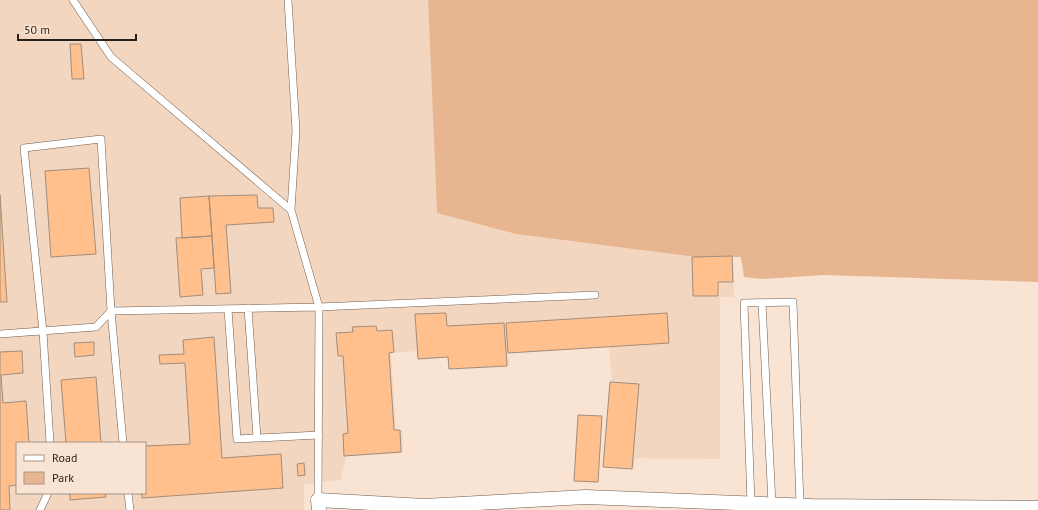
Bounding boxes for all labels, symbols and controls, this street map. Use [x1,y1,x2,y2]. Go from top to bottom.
scale bar [18,16,136,42]
text: 50 m [24,22,50,37]
legend [16,442,146,494]
text: Road [52,450,77,465]
text: Park [52,470,74,485]

